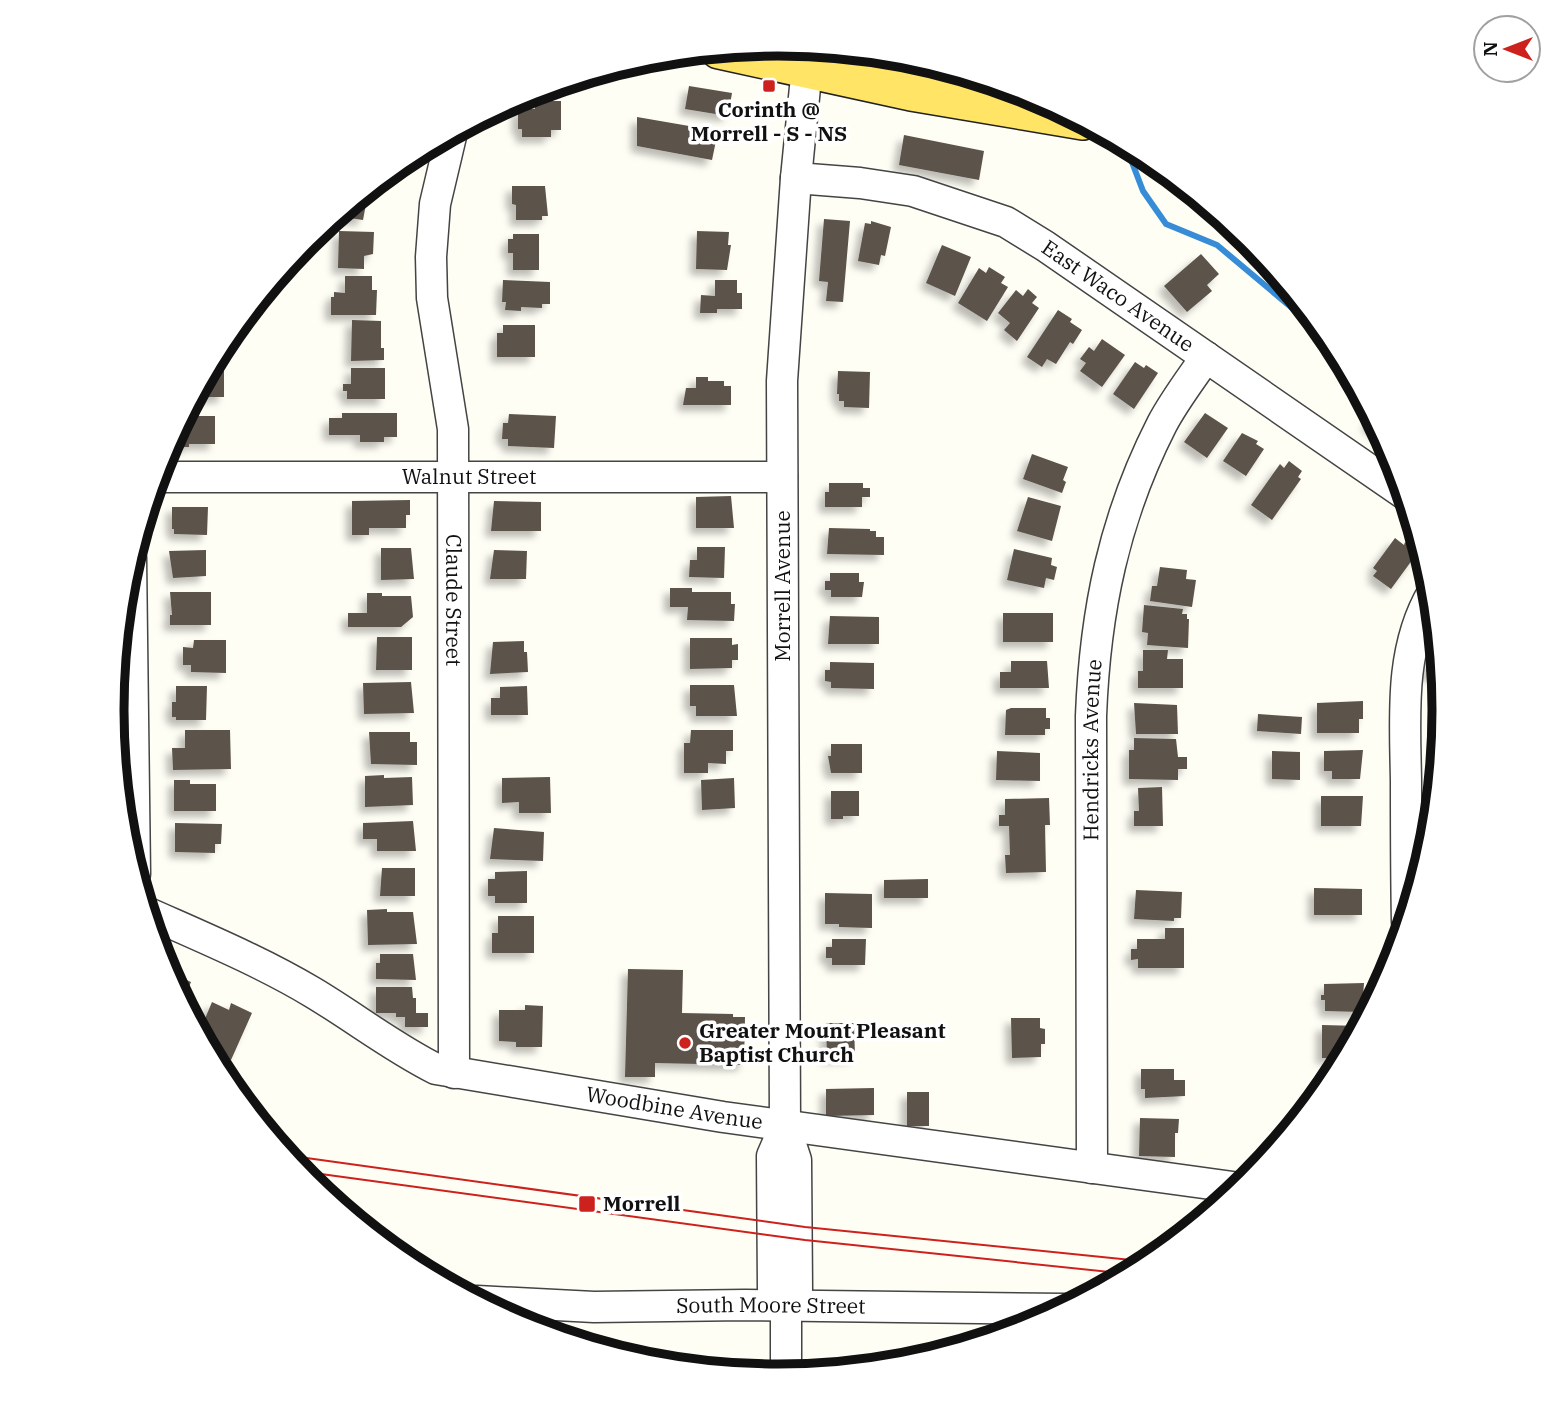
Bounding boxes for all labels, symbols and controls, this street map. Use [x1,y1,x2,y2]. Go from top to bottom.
north arrow [1472,14,1542,84]
text: N [1478,41,1502,57]
marker: Corinth @ Morrell - S - NS [761,78,777,94]
place label: Corinth @ Morrell - S - NS [691,95,847,147]
street label: East Waco Avenue [1037,233,1200,358]
street label: Walnut Street [402,462,536,490]
street label: Morrell Avenue [768,510,796,662]
street label: Claude Street [440,534,468,666]
street label: Hendricks Avenue [1076,658,1108,841]
place label: Greater Mount Pleasant Baptist Church [699,1016,946,1068]
marker: Greater Mount Pleasant Baptist Church [677,1035,693,1051]
street label: Woodbine Avenue [584,1079,765,1135]
place label: Morrell [603,1189,680,1217]
marker: Morrell [577,1194,597,1214]
street label: South Moore Street [676,1290,866,1320]

